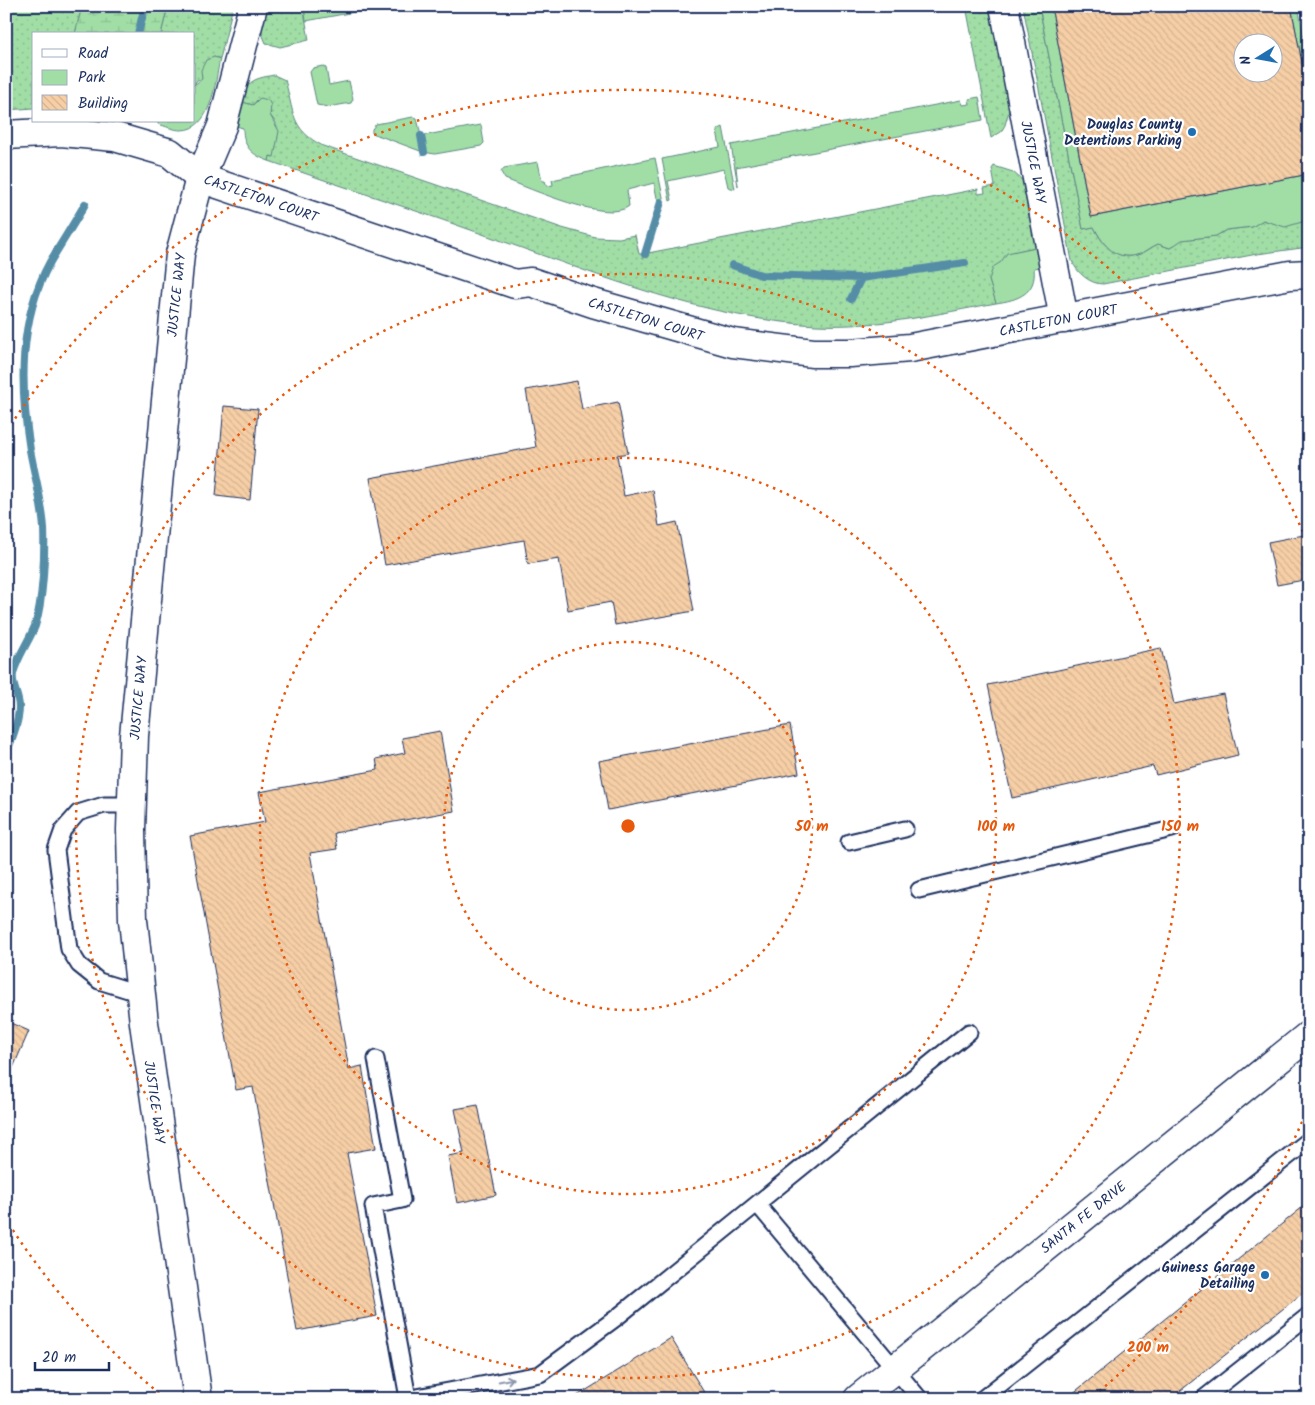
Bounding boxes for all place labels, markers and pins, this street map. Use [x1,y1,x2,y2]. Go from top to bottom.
place label: Douglas County Detentions Parking [1064,114,1183,152]
marker: Douglas County Detentions Parking [1186,126,1198,138]
centre of rings [619,817,637,835]
place label: Guiness Garage Detailing [1162,1257,1255,1295]
marker: Guiness Garage Detailing [1259,1269,1271,1281]

